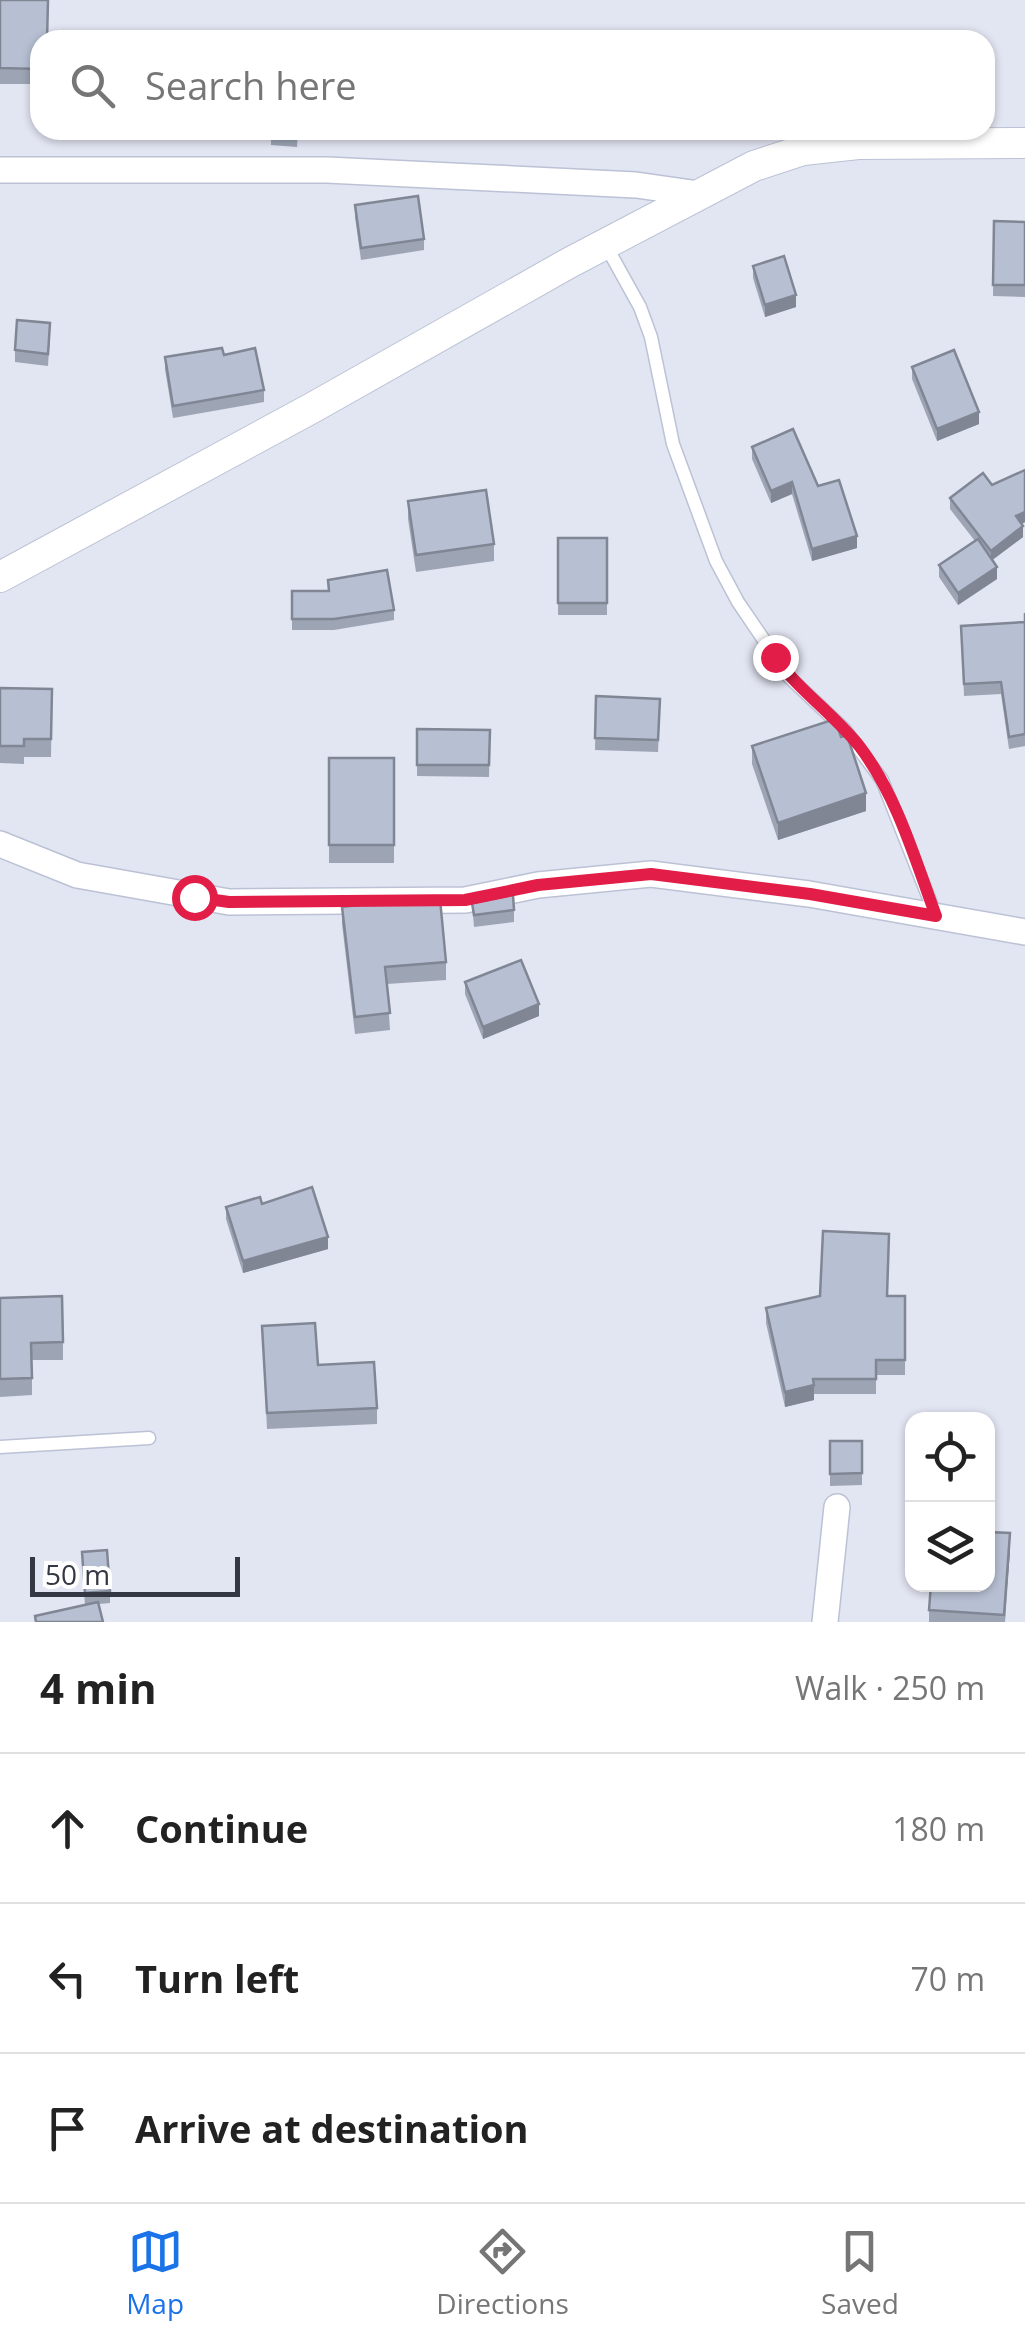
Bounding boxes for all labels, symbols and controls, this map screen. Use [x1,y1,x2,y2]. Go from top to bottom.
search box [30,30,995,140]
icon: search [65,58,120,113]
text: Search here [145,59,357,111]
route end [753,635,799,681]
route start [172,875,218,921]
map controls [905,1412,995,1592]
button: locate [905,1412,995,1502]
button: layers [905,1502,995,1592]
scale bar [30,1552,240,1596]
text: 50 m [45,1555,110,1593]
text: 4 min [40,1659,157,1716]
text: Walk · 250 m [795,1666,985,1709]
icon: ahead [40,1801,95,1856]
text: Continue [135,1802,308,1854]
text: 180 m [892,1807,985,1850]
icon: left [40,1951,95,2006]
text: Turn left [135,1952,299,2004]
text: 70 m [910,1957,985,2000]
icon: arrive [40,2101,95,2156]
text: Arrive at destination [135,2102,529,2154]
tab: Map [126,2224,184,2322]
tab: Directions [436,2224,569,2322]
tab: Saved [821,2224,899,2322]

